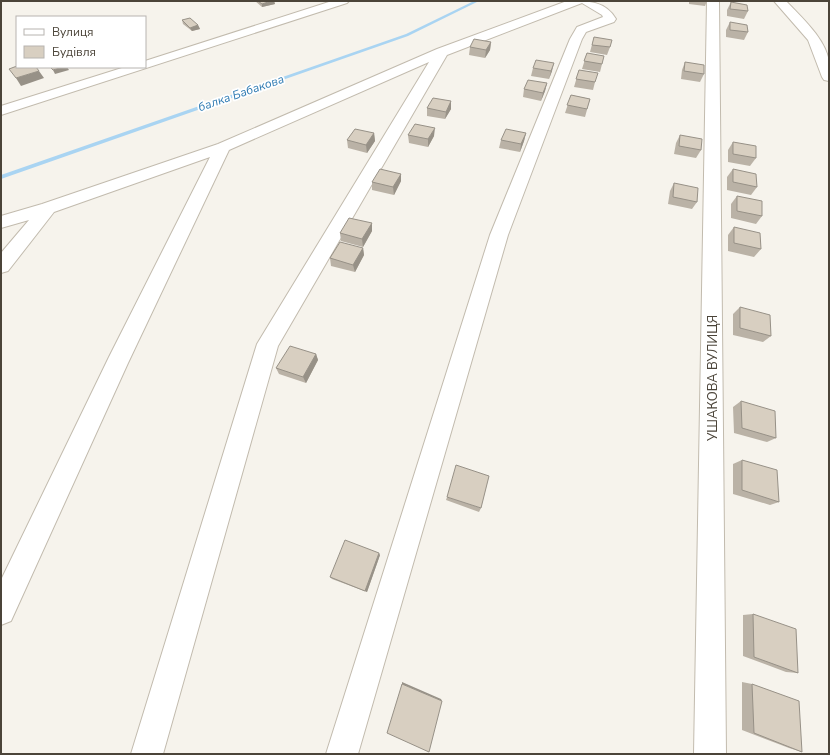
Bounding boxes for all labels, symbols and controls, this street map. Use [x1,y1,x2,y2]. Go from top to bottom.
legend [16,16,146,68]
text: Вулиця [52,24,94,40]
text: Будівля [52,44,96,60]
water label: балка Бабакова [196,71,286,115]
street label: УШАКОВА ВУЛИЦЯ [704,315,722,442]

